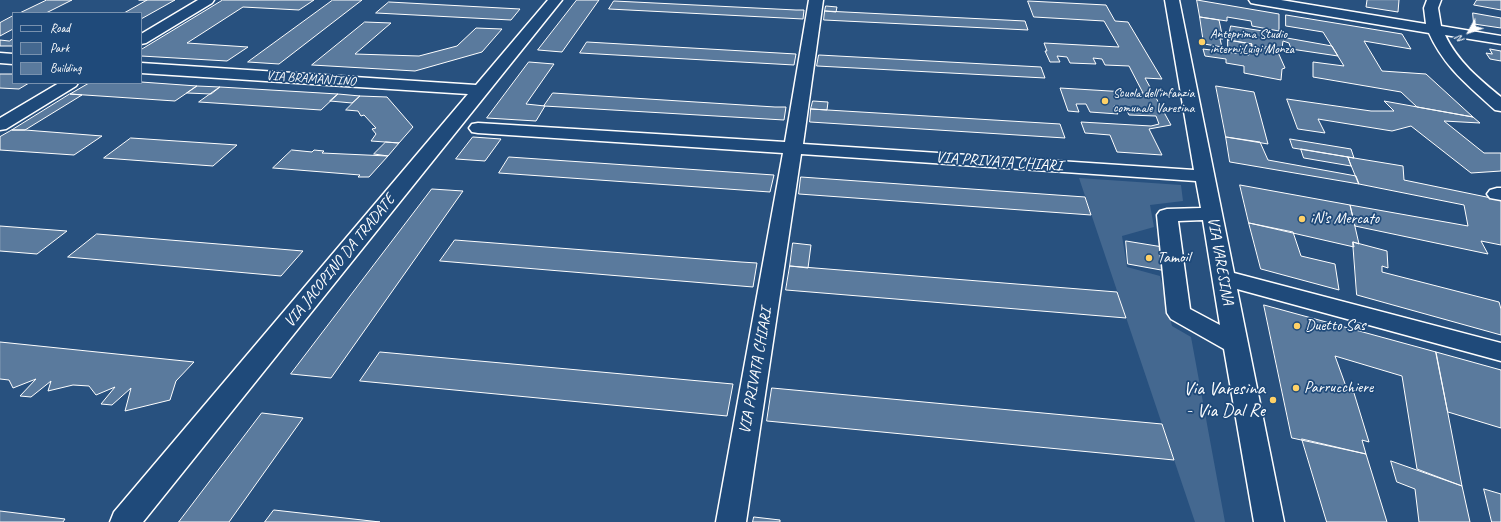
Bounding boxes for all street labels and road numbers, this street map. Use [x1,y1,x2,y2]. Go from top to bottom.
street label: VIA BRAMANTINO [266,68,356,90]
street label: VIA PRIVATA CHIARI [935,148,1063,176]
street label: VIA JACOPINO DA TRADATE [280,191,400,331]
street label: VIA VARESINA [1203,216,1237,306]
street label: VIA PRIVATA CHIARI [735,307,777,435]

